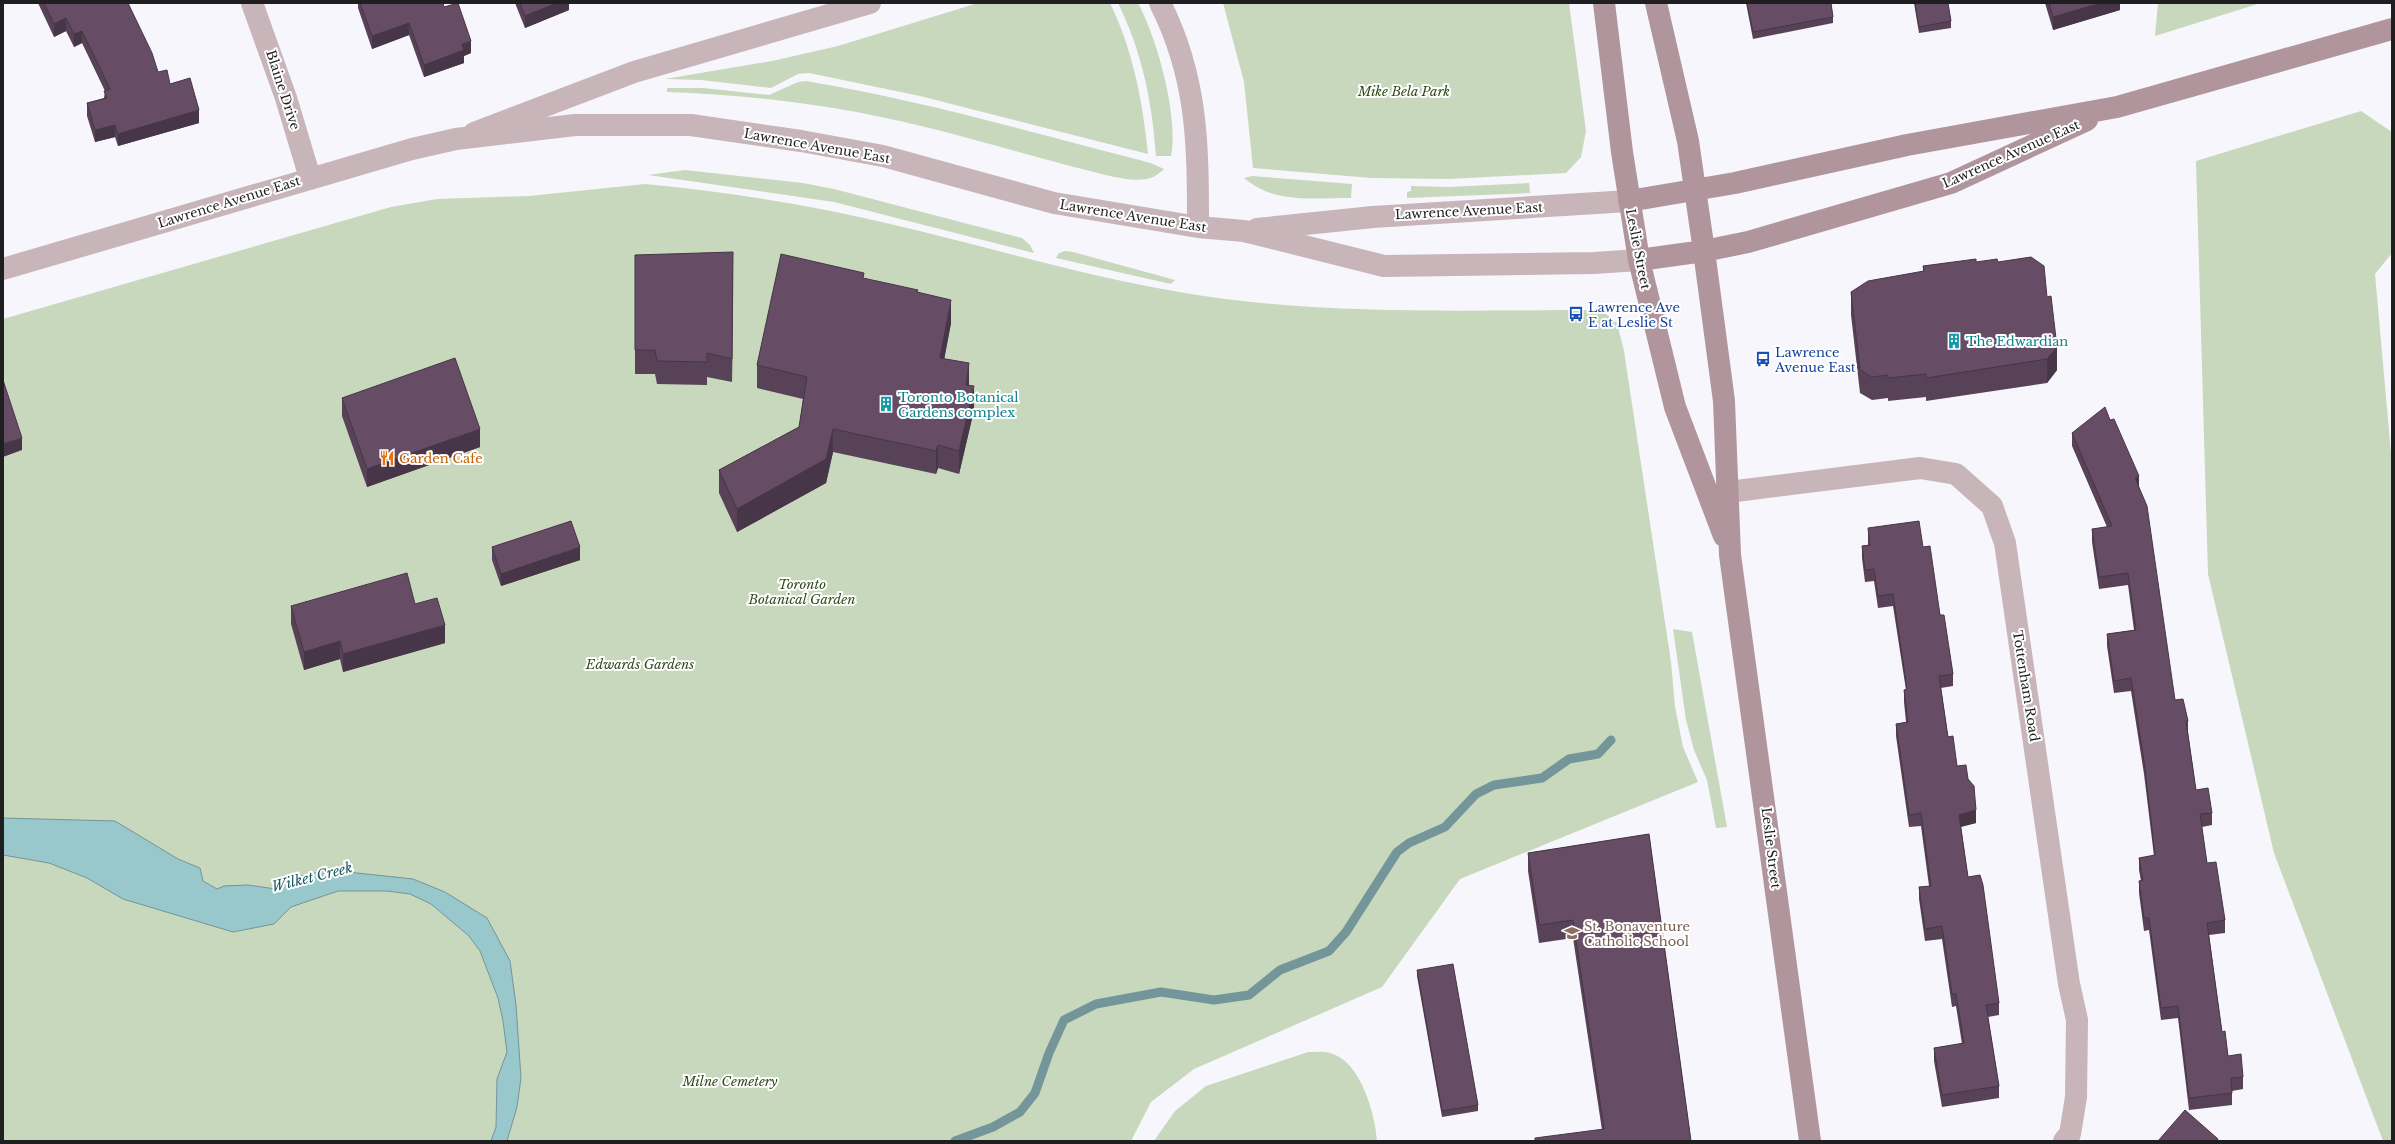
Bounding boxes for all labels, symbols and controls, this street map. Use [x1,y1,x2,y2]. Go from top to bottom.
street label: Blaine Drive [262,48,304,132]
park label: Mike Bela Park [1357,83,1450,100]
street label: Lawrence Avenue East [1940,116,2082,192]
street label: Lawrence Avenue East [743,125,892,167]
street label: Lawrence Avenue East [156,172,302,232]
street label: Lawrence Avenue East [1058,196,1208,236]
street label: Lawrence Avenue East [1395,199,1544,223]
street label: Leslie Street [1622,207,1654,291]
place label: Lawrence Ave E at Leslie St [1588,299,1680,331]
bus stop icon: Lawrence Ave E at Leslie St [1567,305,1585,323]
building icon: The Edwardian [1945,332,1963,350]
place label: The Edwardian [1966,333,2068,350]
place label: Lawrence Avenue East [1774,344,1856,376]
bus stop icon: Lawrence Avenue East [1754,350,1772,368]
place label: Toronto Botanical Gardens complex [898,389,1019,421]
building icon: Toronto Botanical Gardens complex [877,395,895,413]
restaurant icon: Garden Cafe [378,449,396,467]
place label: Garden Cafe [399,450,483,467]
park label: Toronto Botanical Garden [748,576,855,608]
street label: Tottenham Road [2009,629,2043,743]
park label: Edwards Gardens [585,656,694,673]
street label: Leslie Street [1758,806,1784,890]
water label: Wilket Creek [270,858,354,896]
place label: St. Bonaventure Catholic School [1584,918,1690,950]
school or university icon: St. Bonaventure Catholic School [1563,924,1581,942]
park label: Milne Cemetery [681,1073,778,1090]

